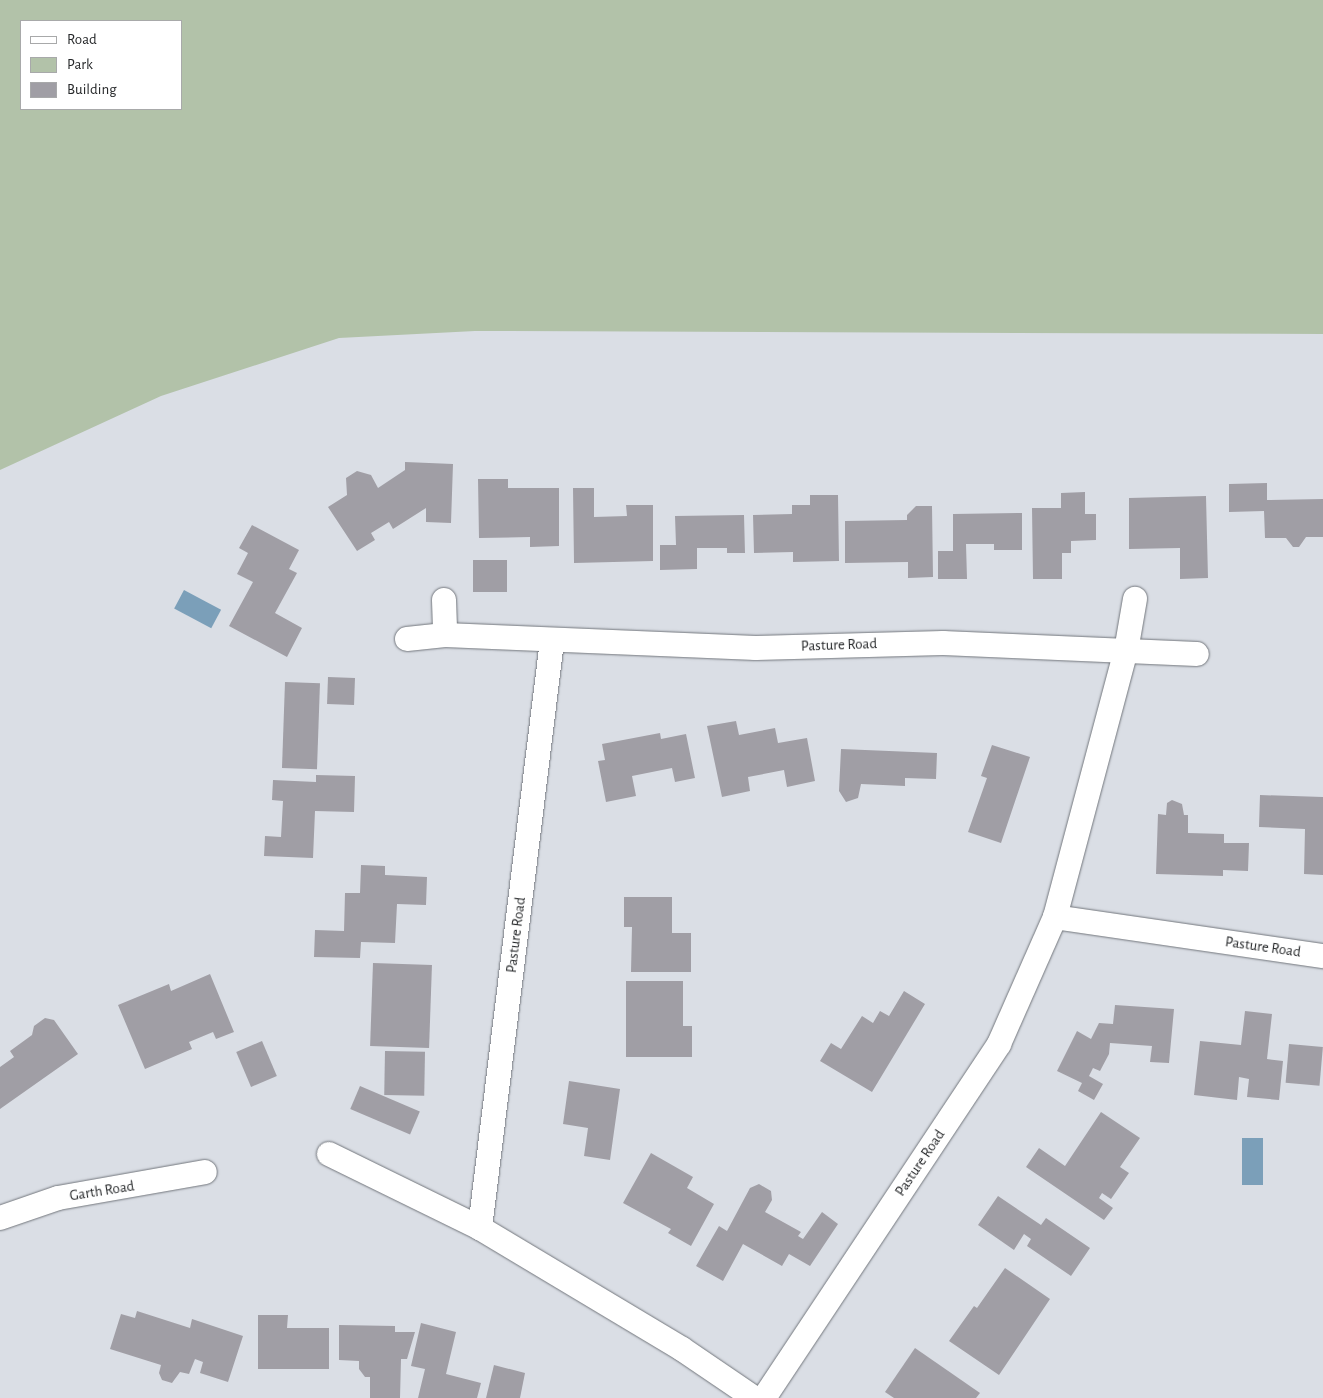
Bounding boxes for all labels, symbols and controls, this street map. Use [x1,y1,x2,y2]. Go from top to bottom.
legend [20,20,182,110]
text: Road [67,32,97,47]
text: Park [67,57,93,72]
text: Building [67,82,117,97]
street label: Pasture Road [801,635,877,655]
street label: Pasture Road [502,896,530,974]
street label: Pasture Road [1224,933,1302,961]
street label: Pasture Road [891,1126,949,1200]
street label: Garth Road [68,1177,136,1205]

